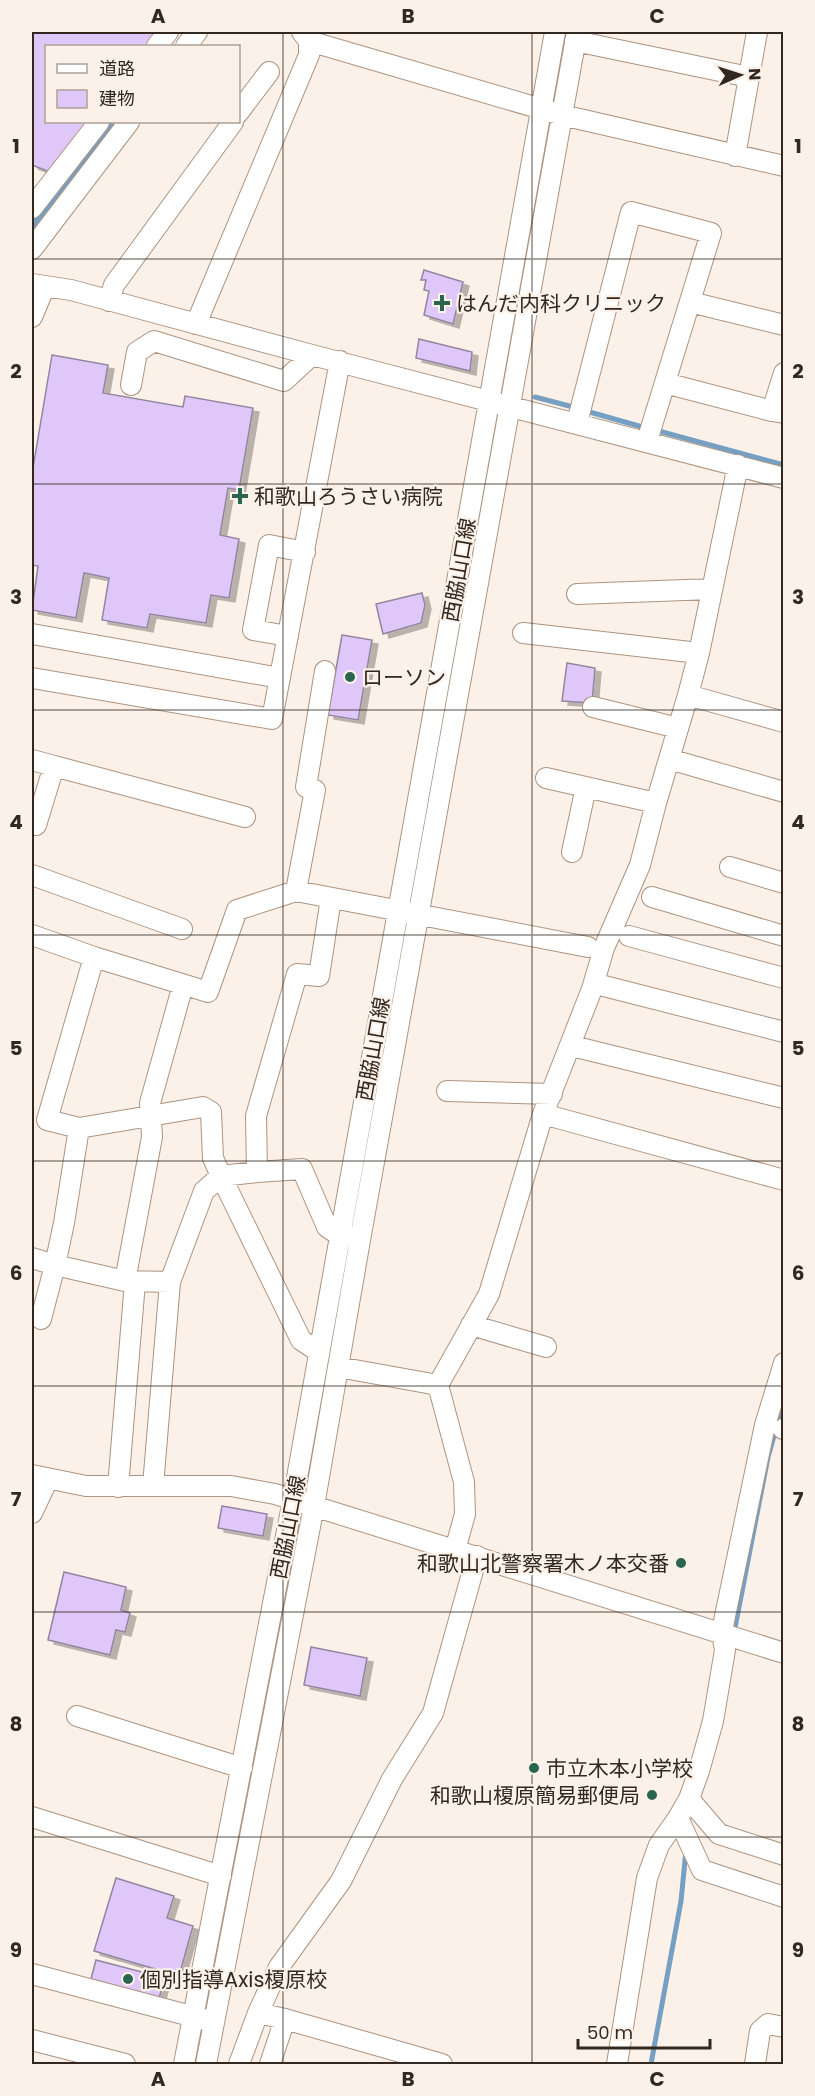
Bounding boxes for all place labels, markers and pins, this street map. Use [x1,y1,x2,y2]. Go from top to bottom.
place label: はんだ内科クリニック [456,289,666,318]
marker: はんだ内科クリニック [433,294,451,312]
place label: 和歌山ろうさい病院 [254,482,443,511]
marker: 和歌山ろうさい病院 [231,487,249,505]
place label: ローソン [362,663,446,692]
marker: ローソン [343,670,357,684]
place label: 和歌山北警察署木ノ本交番 [417,1549,669,1578]
marker: 和歌山北警察署木ノ本交番 [674,1556,688,1570]
place label: 市立木本小学校 [546,1754,693,1783]
marker: 市立木本小学校 [527,1761,541,1775]
place label: 和歌山榎原簡易郵便局 [430,1781,640,1810]
marker: 和歌山榎原簡易郵便局 [645,1788,659,1802]
place label: 個別指導Axis榎原校 [140,1965,327,1994]
marker: 個別指導Axis榎原校 [121,1972,135,1986]

